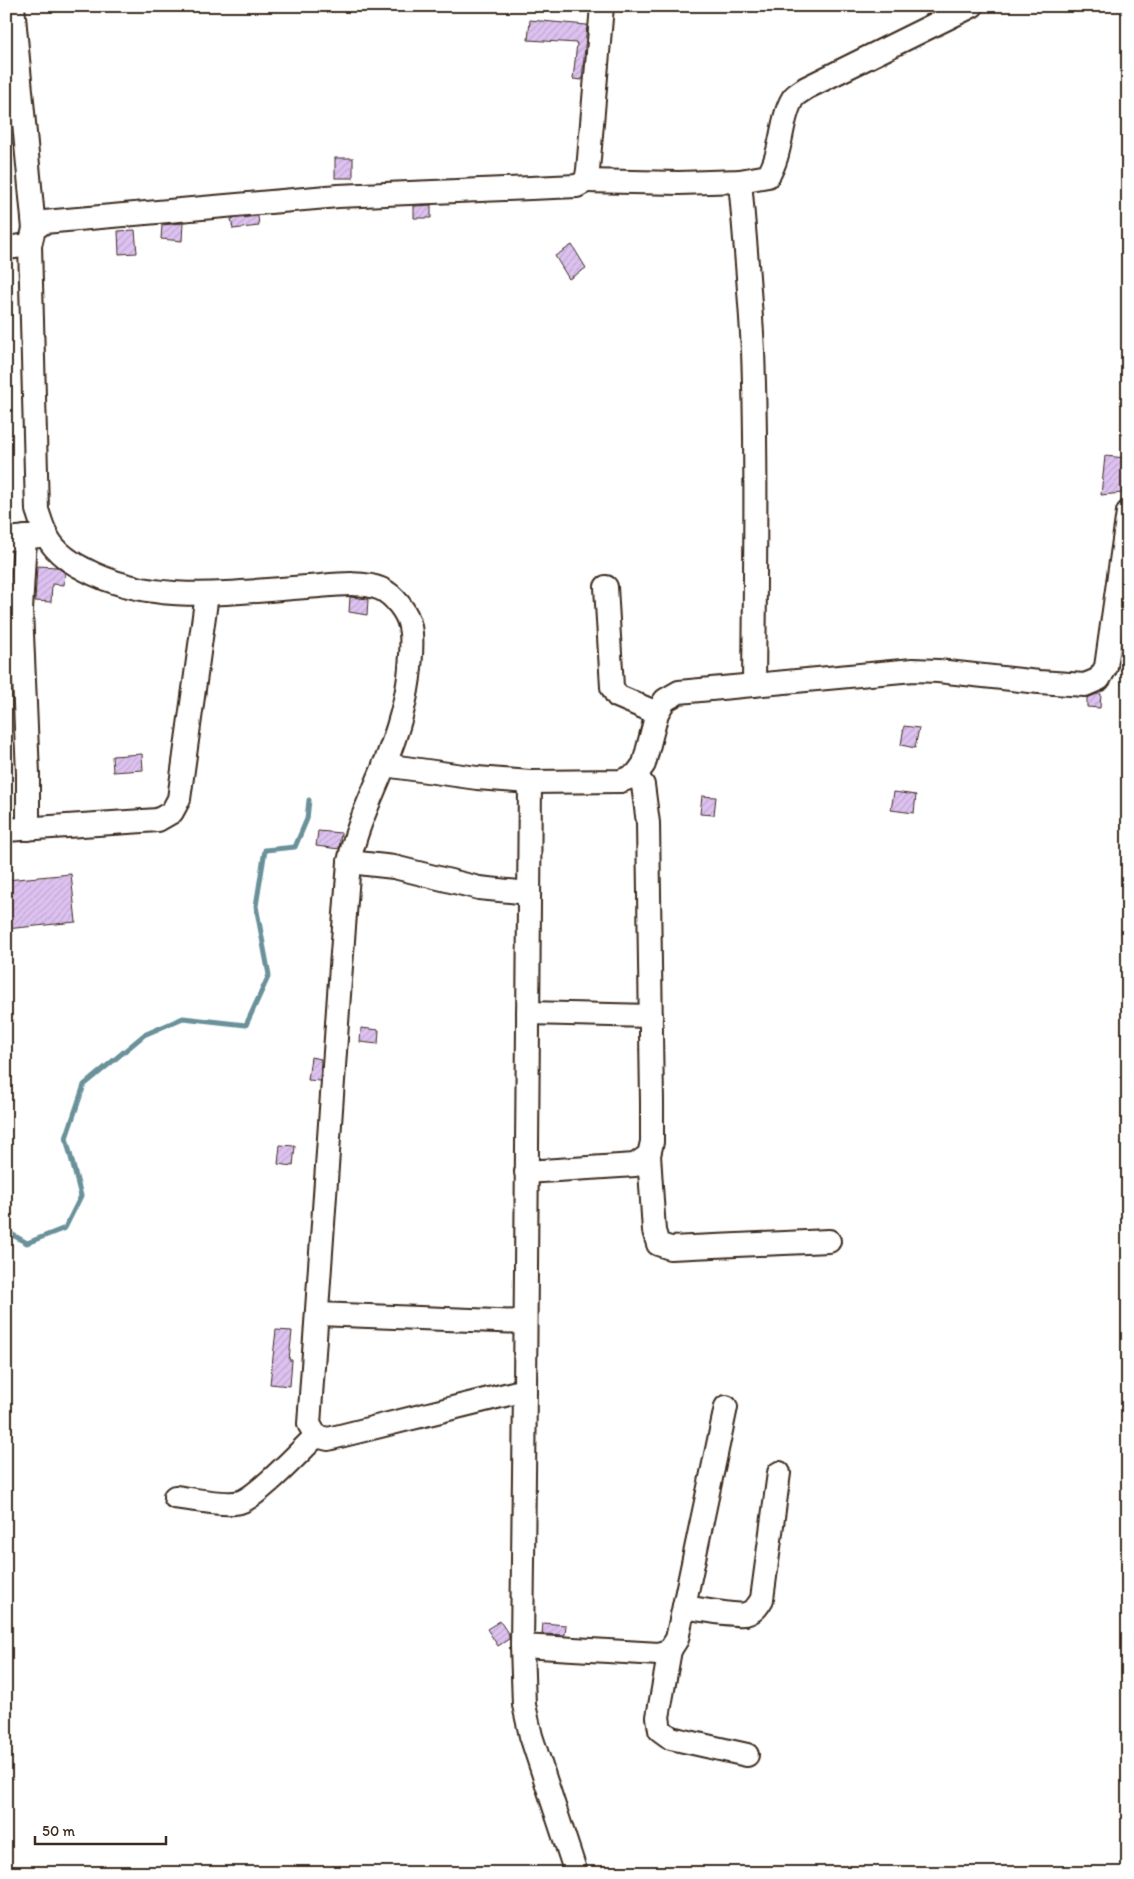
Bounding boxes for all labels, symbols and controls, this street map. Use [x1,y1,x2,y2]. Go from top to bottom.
scale bar [35,1814,166,1846]
text: 50 m [42,1822,75,1840]

